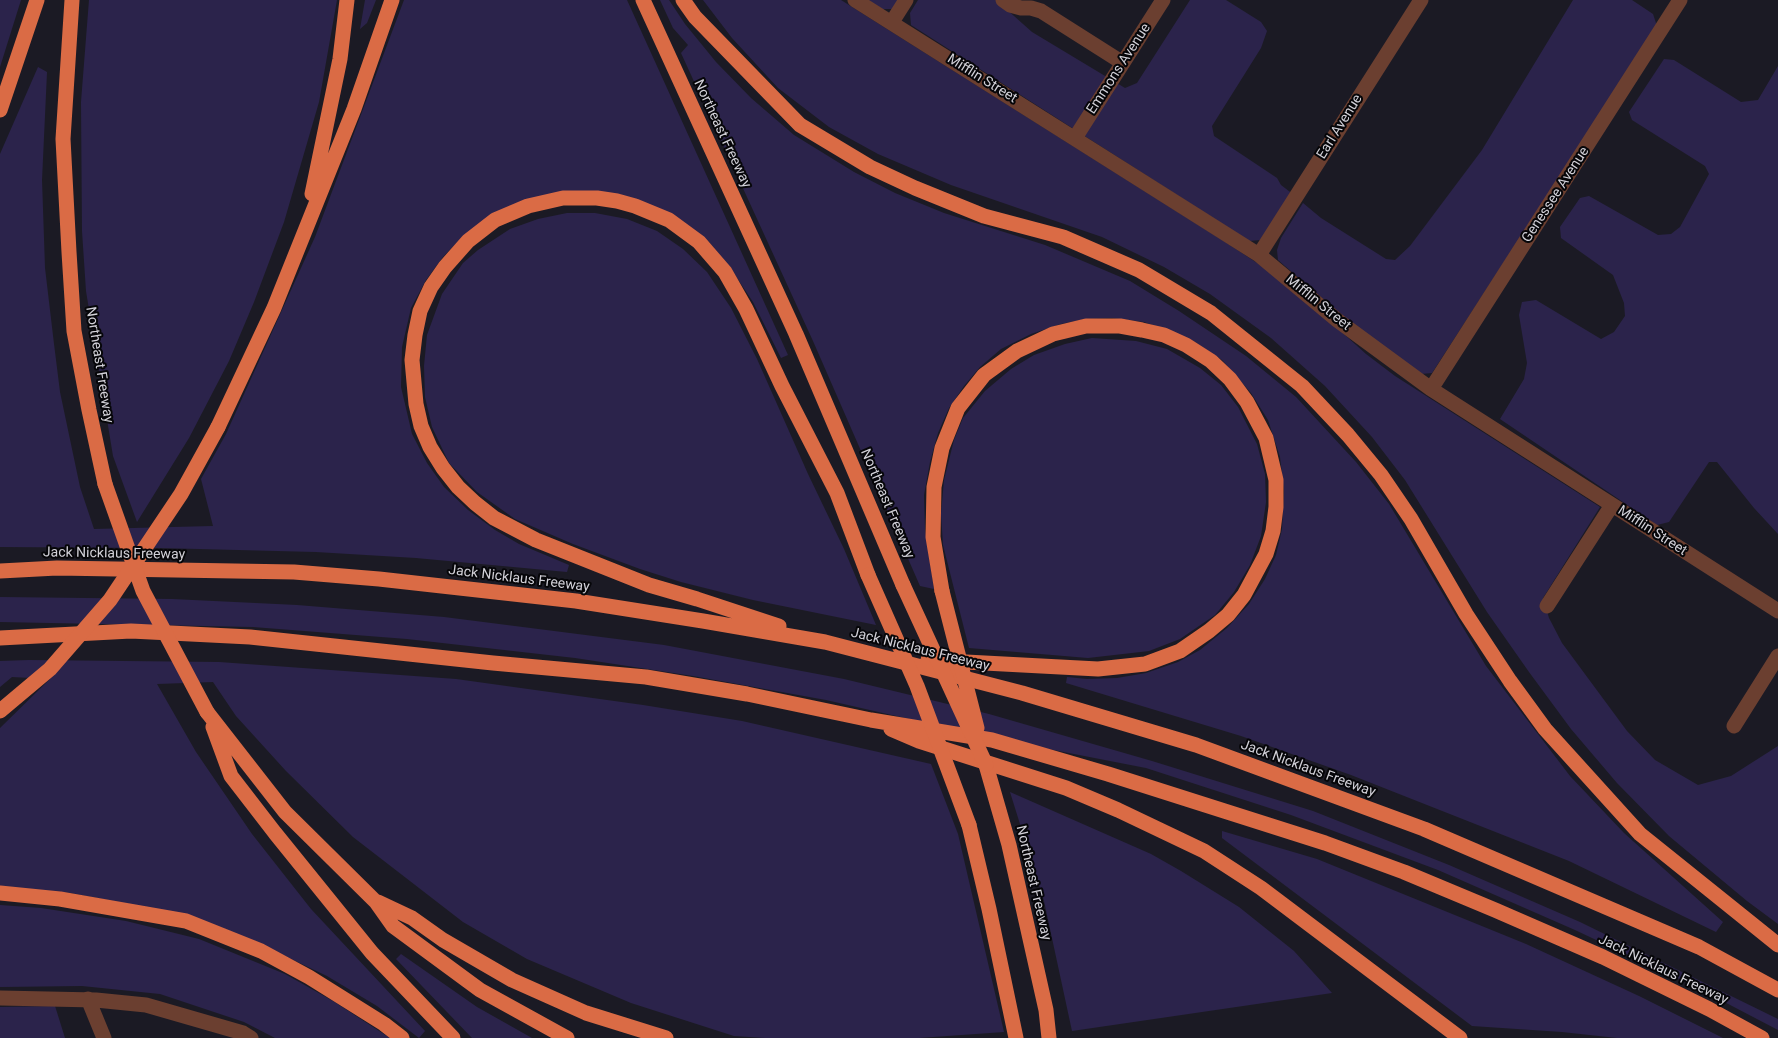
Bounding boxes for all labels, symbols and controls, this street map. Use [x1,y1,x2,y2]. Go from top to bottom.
street label: Emmons Avenue [1083,21,1155,117]
street label: Mifflin Street [944,51,1020,107]
street label: Northeast Freeway [690,77,754,191]
street label: Earl Avenue [1314,92,1366,162]
street label: Genessee Avenue [1519,144,1593,246]
street label: Mifflin Street [1282,272,1354,334]
street label: Northeast Freeway [82,306,116,424]
street label: Northeast Freeway [856,447,918,561]
street label: Mifflin Street [1614,502,1690,560]
street label: Jack Nicklaus Freeway [43,544,185,564]
street label: Jack Nicklaus Freeway [447,562,591,596]
street label: Jack Nicklaus Freeway [849,625,991,675]
street label: Jack Nicklaus Freeway [1238,737,1378,801]
street label: Northeast Freeway [1012,824,1054,942]
street label: Jack Nicklaus Freeway [1595,931,1731,1009]

